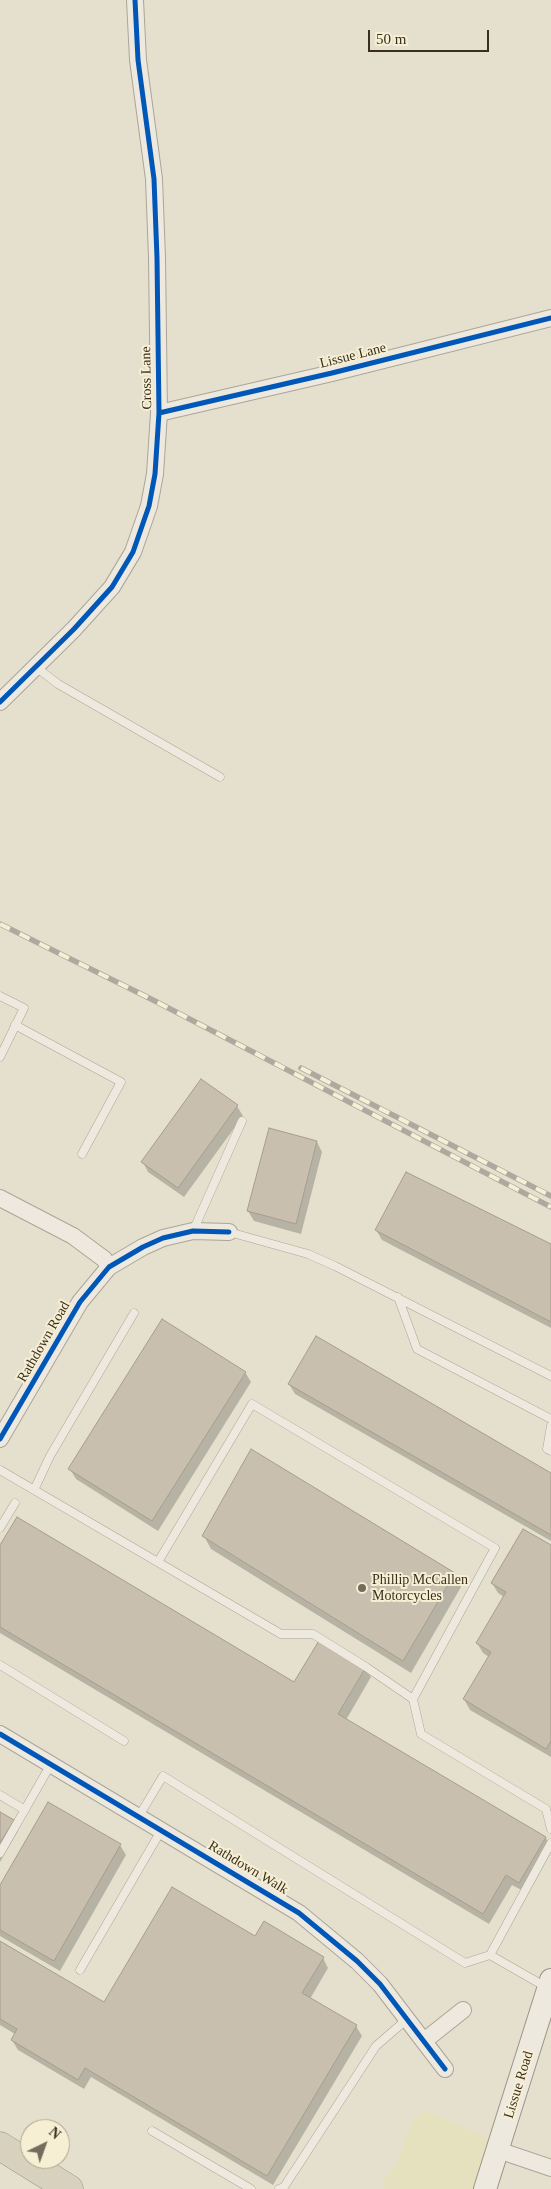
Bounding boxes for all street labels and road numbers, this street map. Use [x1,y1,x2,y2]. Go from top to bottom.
street label: Lissue Lane [318,340,388,372]
street label: Cross Lane [138,346,156,410]
street label: Rathdown Road [14,1299,74,1385]
street label: Rathdown Walk [205,1838,291,1898]
street label: Lissue Road [501,2049,537,2121]

